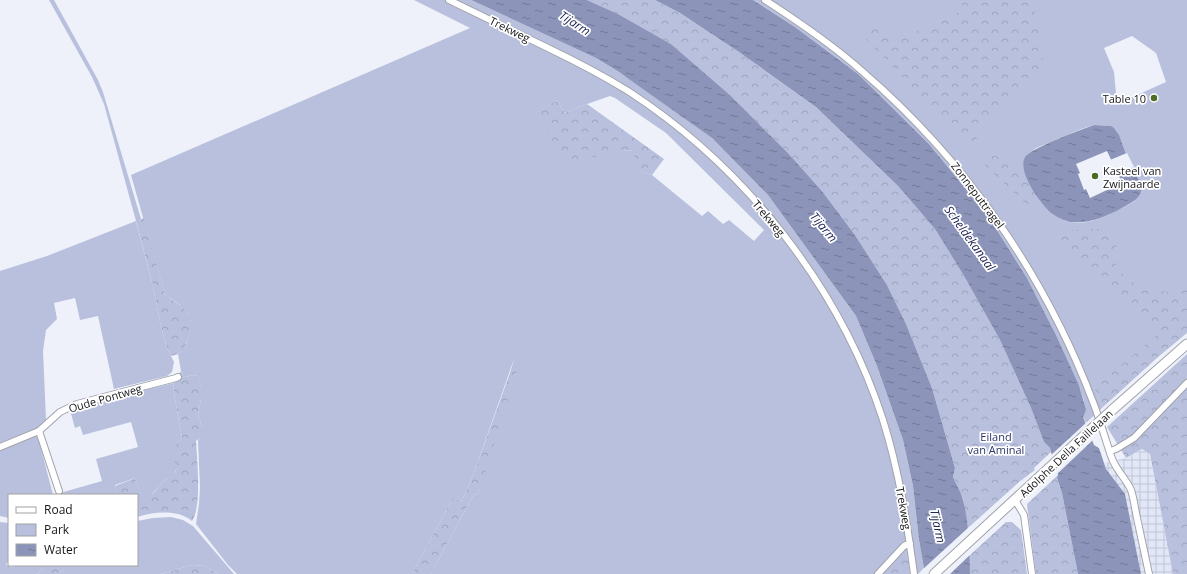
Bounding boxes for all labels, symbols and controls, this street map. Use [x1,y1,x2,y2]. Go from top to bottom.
water label: Tijarm [556,7,594,39]
street label: Trekweg [487,13,533,45]
place label: Table 10 [1103,91,1146,106]
marker: Table 10 [1149,93,1159,103]
street label: Zonneputtragel [948,159,1008,231]
place label: Kasteel van Zwijnaarde [1103,163,1161,191]
marker: Kasteel van Zwijnaarde [1090,171,1100,181]
street label: Trekweg [749,197,789,239]
water label: Scheldekanaal [941,202,1000,275]
water label: Tijarm [807,209,841,245]
street label: Oude Pontweg [67,380,143,416]
street label: Adolphe Della Faillelaan [1016,406,1116,500]
park label: Eiland van Aminal [968,429,1024,457]
street label: Trekweg [893,485,915,531]
legend [8,494,138,566]
text: Road [44,501,73,518]
water label: Tijarm [926,508,950,544]
text: Park [44,521,70,538]
text: Water [44,541,78,558]

